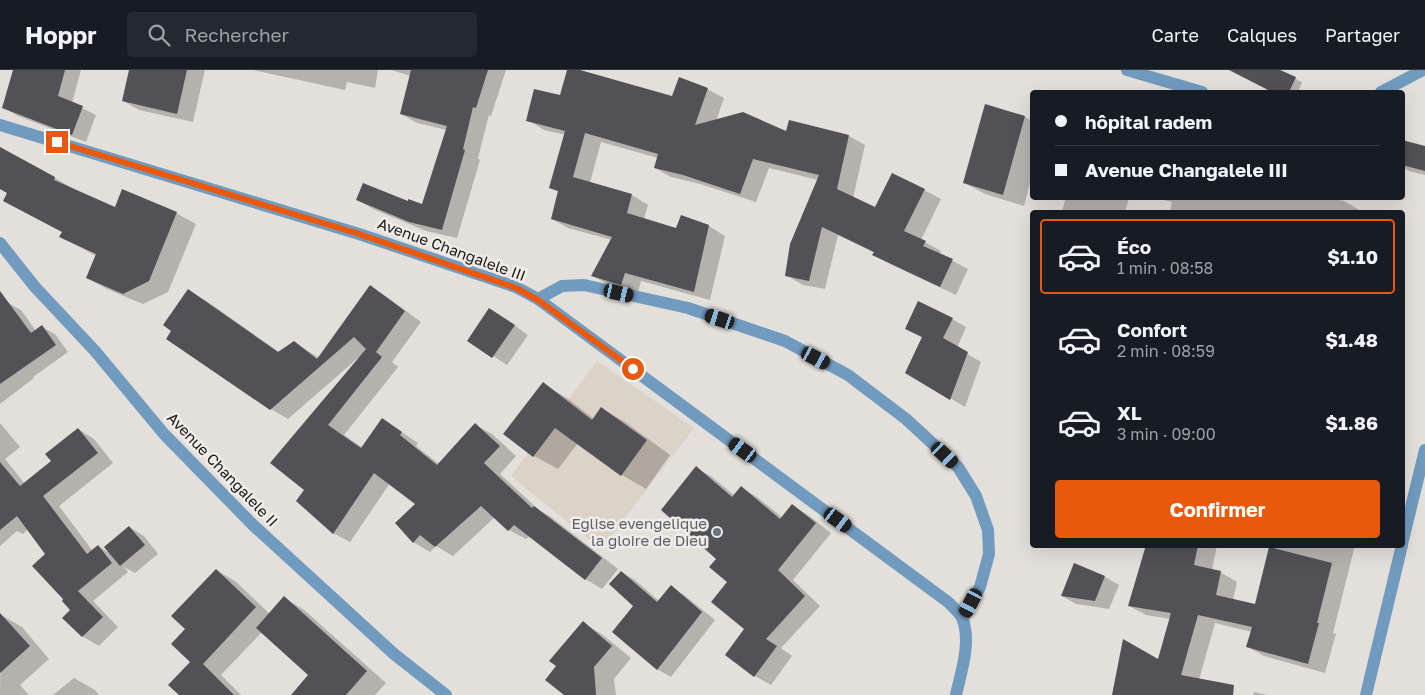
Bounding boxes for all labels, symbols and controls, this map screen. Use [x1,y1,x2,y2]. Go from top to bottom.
search box [127,12,477,57]
text: Hoppr [25,20,97,49]
icon: search [145,21,173,49]
text: Rechercher [185,23,289,46]
text: Carte [1152,24,1199,46]
text: Calques [1227,24,1297,46]
text: Partager [1325,24,1400,46]
text: hôpital radem [1085,110,1212,133]
route end [46,131,68,153]
text: Avenue Changalele III [1085,158,1288,181]
street label: Avenue Changalele III [376,214,528,284]
icon: car [1057,234,1102,279]
text: Éco [1117,235,1151,258]
text: $1.10 [1327,245,1378,268]
text: 1 min · 08:58 [1117,258,1213,278]
car [602,282,635,304]
car [703,307,736,331]
icon: car [1057,317,1102,362]
text: Confort [1117,318,1187,341]
text: $1.48 [1325,328,1378,351]
text: 2 min · 08:59 [1117,341,1215,361]
car [799,344,832,372]
route start [622,358,644,380]
icon: car [1057,400,1102,445]
text: XL [1117,401,1142,424]
street label: Avenue Changalele II [164,408,282,530]
text: $1.86 [1325,411,1378,434]
text: 3 min · 09:00 [1117,424,1216,444]
car [726,435,759,465]
car [928,439,961,471]
button: Confirmer [1055,480,1380,538]
car [821,505,854,535]
place label: Eglise evengelique la gloire de Dieu [571,514,707,549]
marker: Eglise evengelique la gloire de Dieu [711,526,723,538]
car [957,586,984,620]

